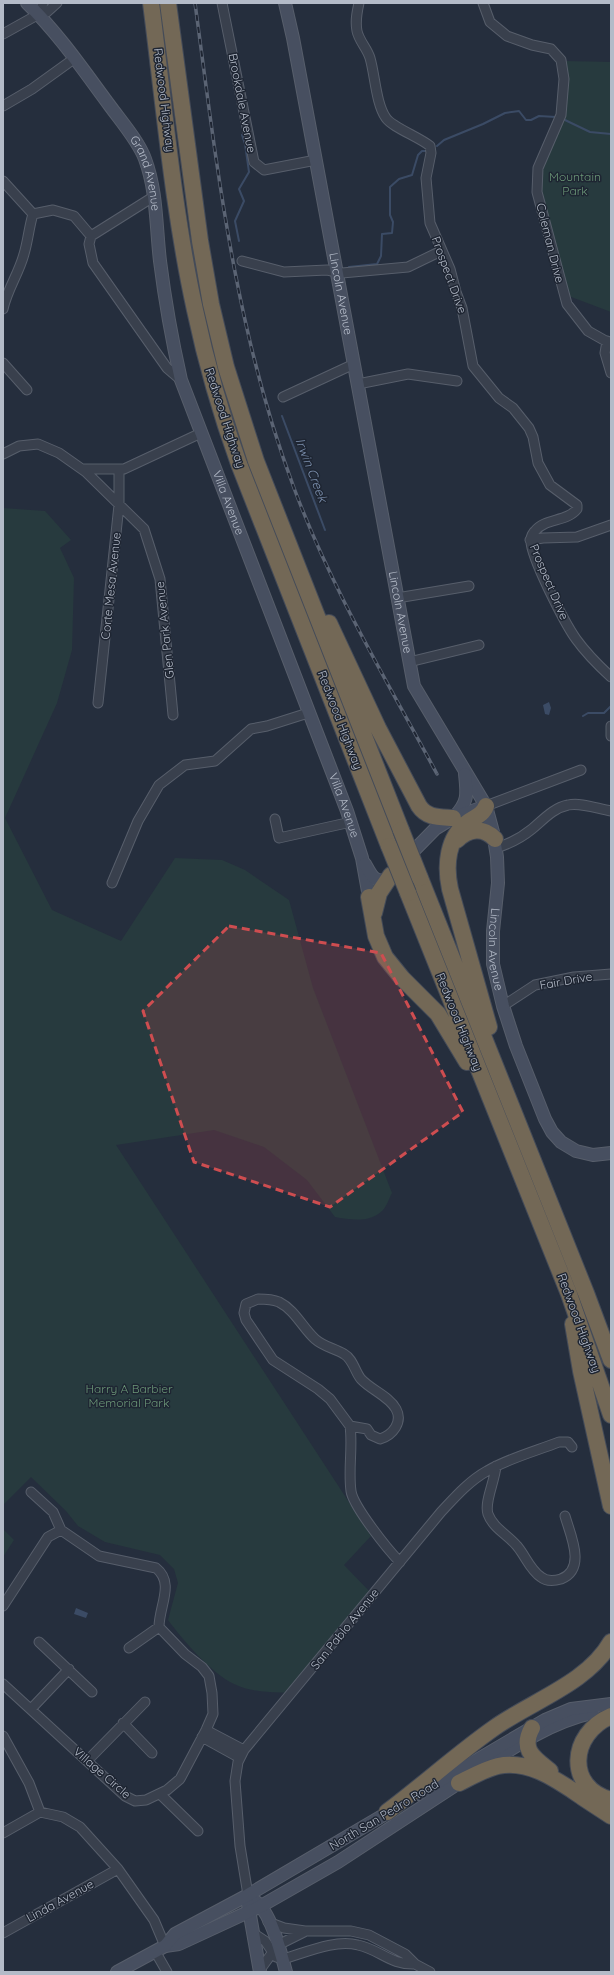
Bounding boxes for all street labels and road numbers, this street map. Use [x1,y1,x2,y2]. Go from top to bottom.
street label: Redwood Highway [151,47,178,153]
street label: Brookdale Avenue [225,52,260,154]
street label: Grand Avenue [127,132,164,212]
street label: Coleman Drive [533,201,568,285]
street label: Prospect Drive [429,234,470,316]
street label: Lincoln Avenue [326,251,356,336]
street label: Redwood Highway [202,366,249,470]
street label: Villa Avenue [210,468,248,537]
street label: Corte Mesa Avenue [97,531,124,640]
street label: Prospect Drive [527,542,572,622]
street label: Lincoln Avenue [386,570,416,655]
street label: Glen Park Avenue [152,580,177,679]
street label: Redwood Highway [315,668,366,771]
street label: Villa Avenue [326,771,363,840]
street label: Lincoln Avenue [486,907,507,992]
street label: Fair Drive [538,968,594,993]
street label: Redwood Highway [433,970,486,1073]
street label: Redwood Highway [555,1271,604,1375]
street label: San Pablo Avenue [307,1585,382,1672]
street label: Village Circle [71,1744,134,1802]
street label: North San Pedro Road [326,1776,441,1853]
street label: Linda Avenue [23,1876,96,1925]

